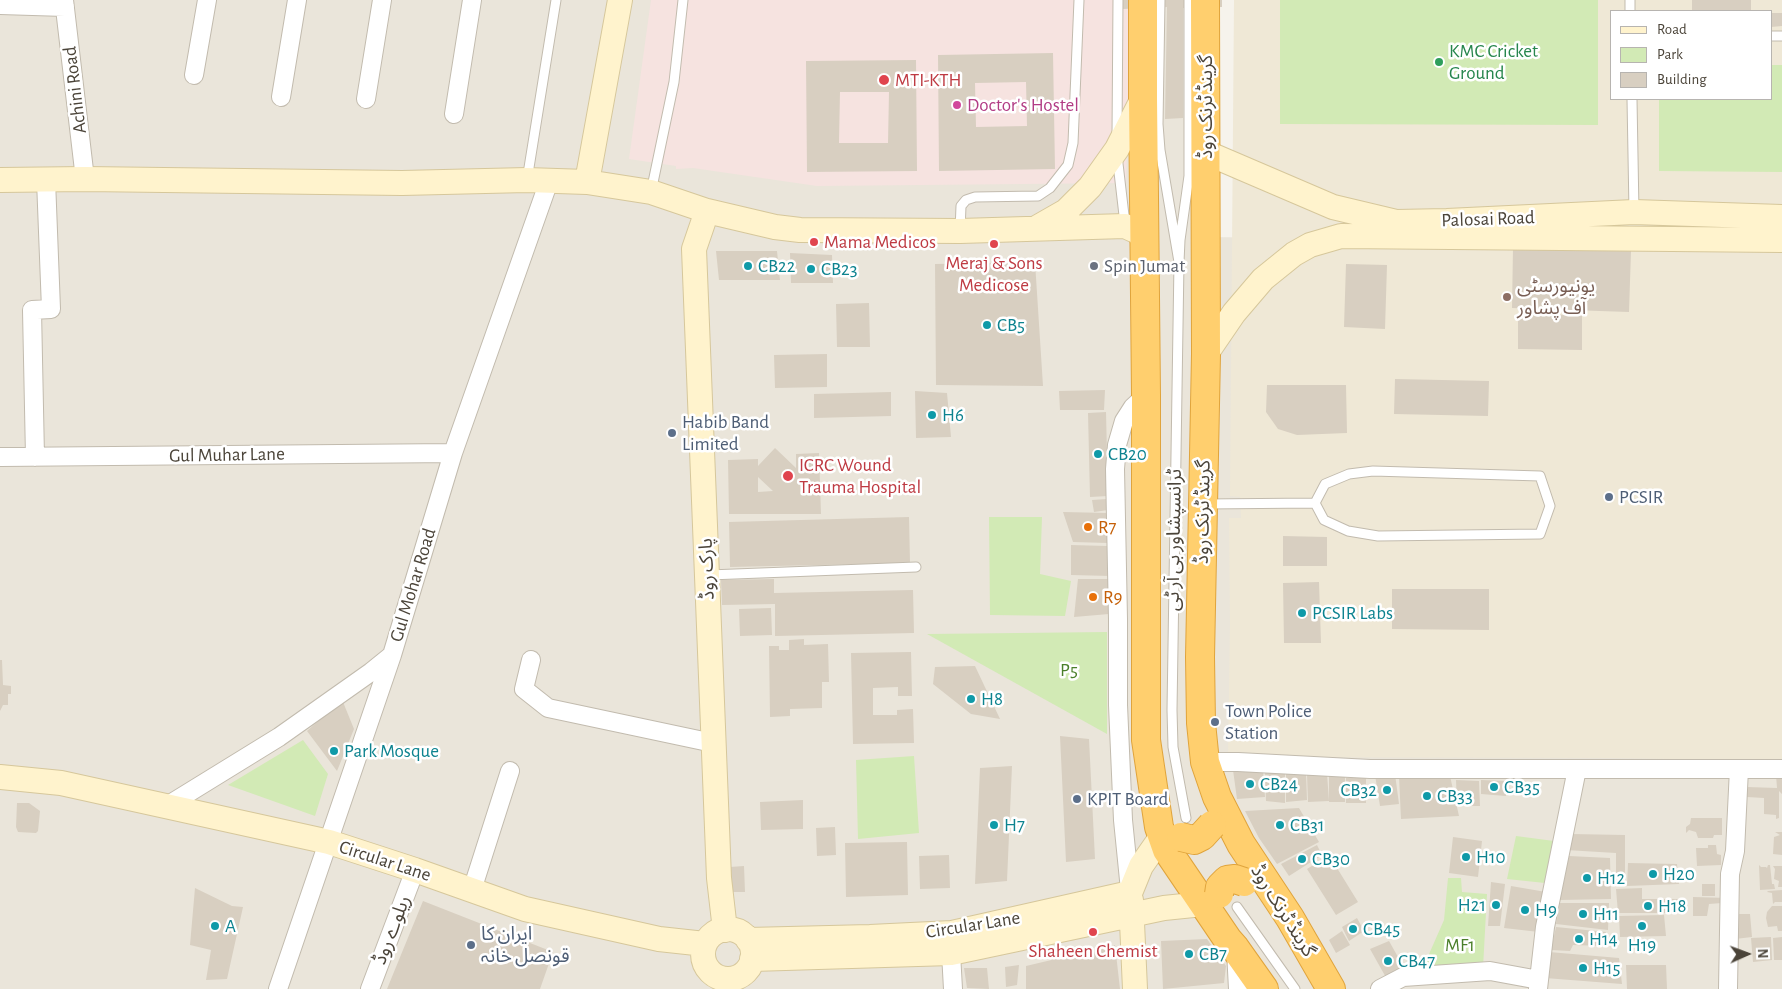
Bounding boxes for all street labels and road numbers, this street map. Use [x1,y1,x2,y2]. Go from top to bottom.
street label: Achini Road [58,45,92,135]
street label: گرینڈ ٹرنک روڈ [1195,55,1217,159]
street label: Palosai Road [1441,206,1535,232]
street label: Gul Muhar Lane [169,443,285,467]
street label: گرینڈ ٹرنک روڈ [1191,460,1215,564]
street label: ٹرانسپشاور بی آر ٹی [1161,469,1187,611]
street label: Gul Mohar Road [385,525,441,645]
street label: پارک روڈ [695,538,719,600]
street label: Circular Lane [336,835,434,887]
street label: گرینڈ ٹرنک روڈ [1246,861,1320,961]
street label: ریلوے روڈ [368,892,416,968]
street label: Circular Lane [924,906,1022,944]

